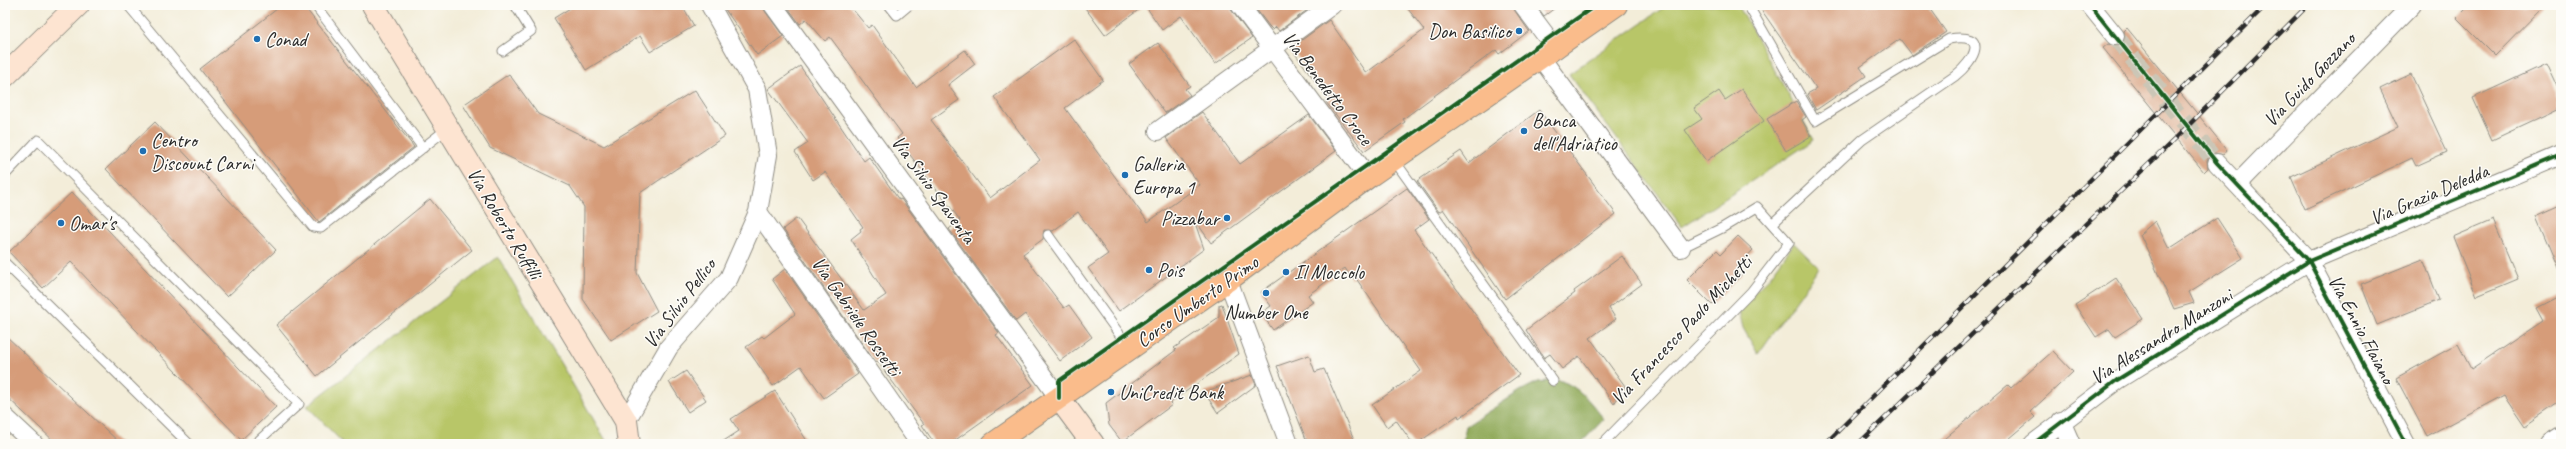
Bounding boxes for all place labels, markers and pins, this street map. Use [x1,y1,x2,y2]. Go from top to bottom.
place label: Don Basilico [1428,19,1513,44]
marker: Don Basilico [1514,26,1524,36]
place label: Conad [265,27,310,52]
marker: Conad [252,34,262,44]
place label: Banca dell'Adriatico [1532,108,1618,156]
marker: Banca dell'Adriatico [1519,126,1529,136]
place label: Centro Discount Carni [151,128,256,176]
marker: Centro Discount Carni [138,146,148,156]
place label: Galleria Europa 1 [1133,152,1196,200]
marker: Galleria Europa 1 [1120,170,1130,180]
place label: Pizzabar [1161,206,1221,231]
place label: Omar's [69,211,118,236]
marker: Pizzabar [1222,213,1232,223]
marker: Omar's [56,218,66,228]
place label: Pois [1157,258,1185,283]
place label: Il Moccolo [1294,260,1365,285]
marker: Pois [1144,265,1154,275]
marker: Il Moccolo [1281,267,1291,277]
marker: Number One [1261,288,1271,298]
place label: Number One [1224,300,1309,325]
place label: UniCredit Bank [1119,380,1225,405]
marker: UniCredit Bank [1106,387,1116,397]

